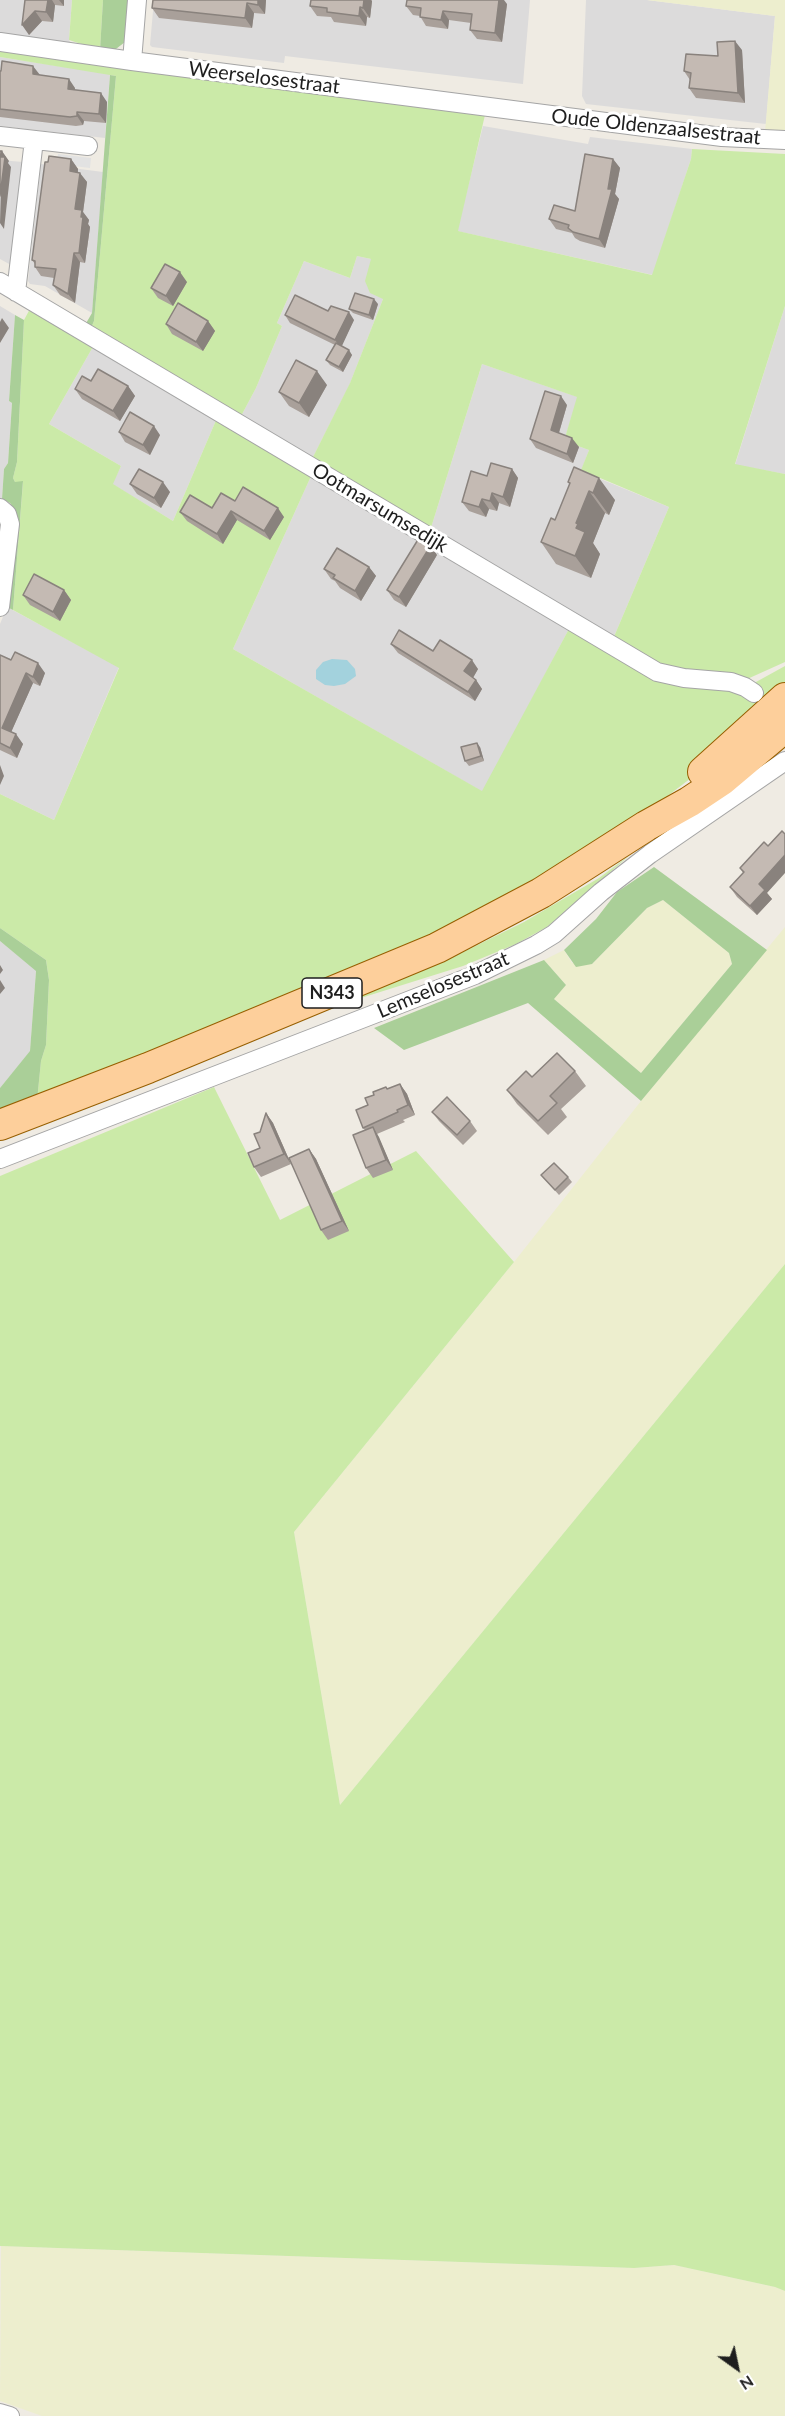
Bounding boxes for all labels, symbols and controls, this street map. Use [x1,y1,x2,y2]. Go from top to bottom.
street label: Weerselosestraat [187,57,341,99]
street label: Oude Oldenzaalsestraat [550,104,762,150]
street label: Ootmarsumsedijk [308,458,452,558]
street label: Lemselosestraat [373,946,513,1024]
road number: N343 [302,978,362,1008]
north arrow [707,2338,767,2398]
text: N [737,2372,757,2395]

